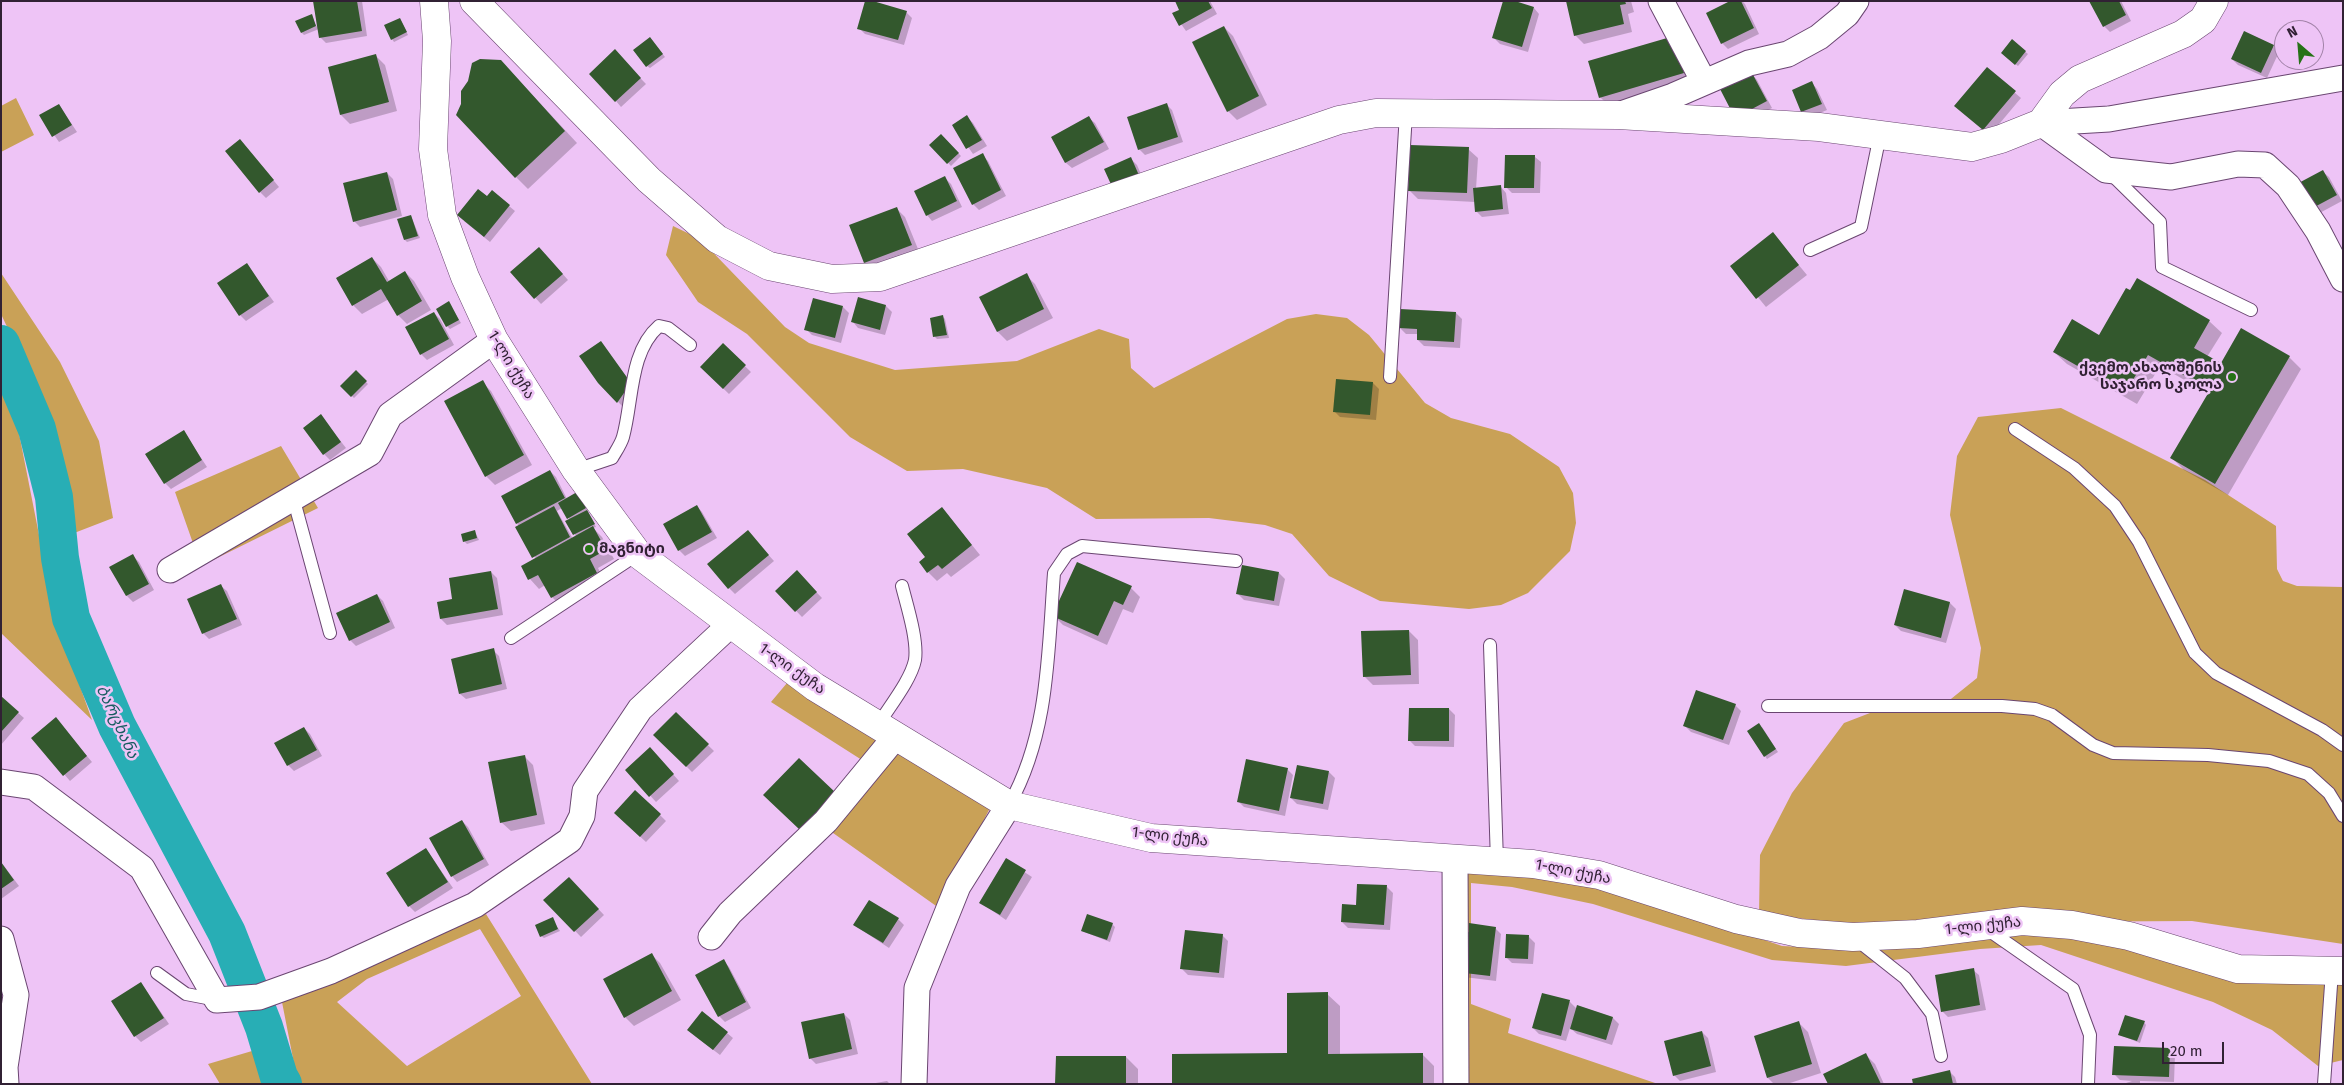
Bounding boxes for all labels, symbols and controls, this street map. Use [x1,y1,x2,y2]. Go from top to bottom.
north arrow [2274,20,2324,70]
text: N [2284,22,2300,42]
street label: 1-ლი ქუჩა [484,328,538,402]
place label: ქვემო ახალშენის საჯარო სკოლა [2079,359,2222,394]
marker: ქვემო ახალშენის საჯარო სკოლა [2226,371,2238,383]
place label: მაგნიტი [599,540,665,558]
marker: მაგნიტი [583,543,595,555]
street label: 1-ლი ქუჩა [756,640,828,698]
water label: ბარცხანა [92,682,142,762]
street label: 1-ლი ქუჩა [1131,823,1209,851]
street label: 1-ლი ქუჩა [1534,856,1612,888]
street label: 1-ლი ქუჩა [1944,913,2022,939]
scale bar [2164,1032,2226,1064]
text: 20 m [2170,1042,2203,1060]

